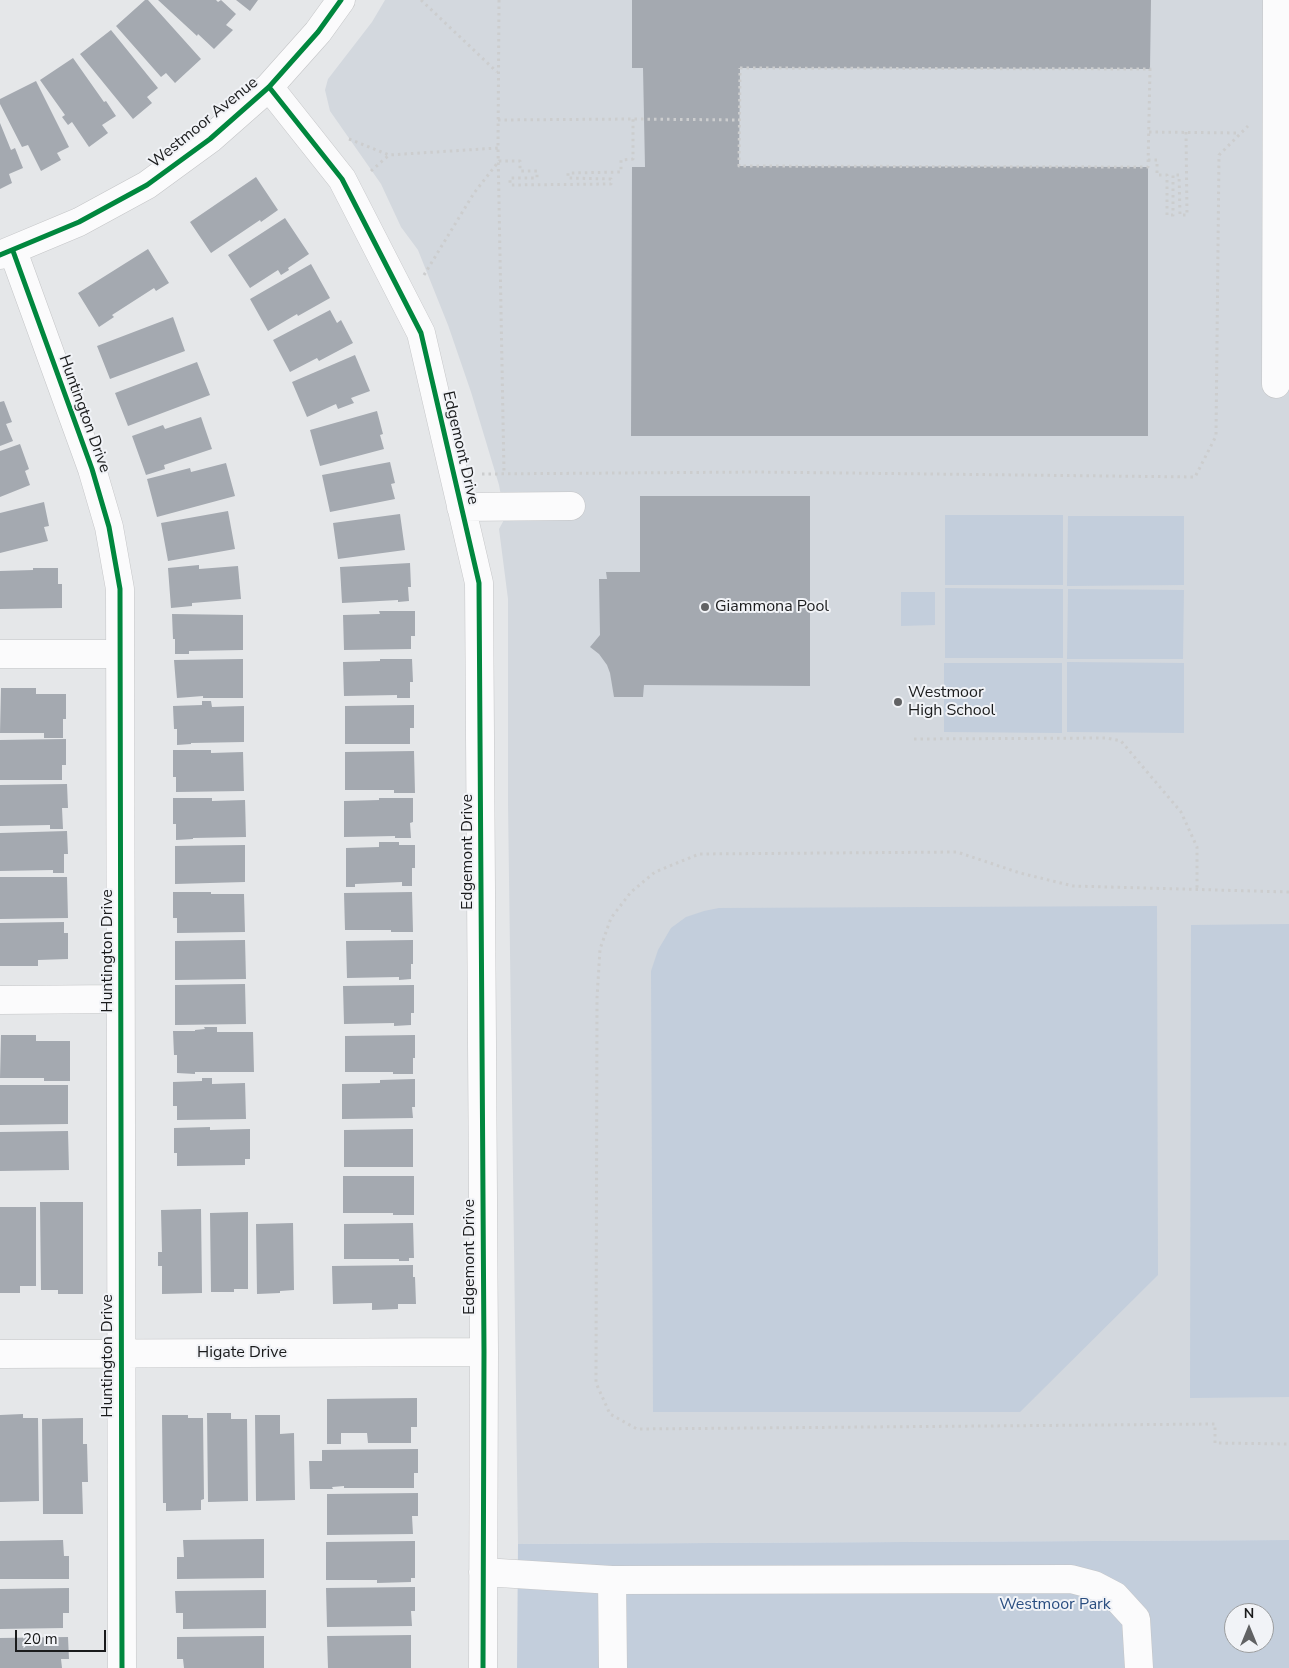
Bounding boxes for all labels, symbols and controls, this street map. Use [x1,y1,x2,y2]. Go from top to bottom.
street label: Westmoor Avenue [146,73,262,173]
street label: Huntington Drive [54,353,114,475]
street label: Edgemont Drive [438,389,482,507]
place label: Giammona Pool [715,597,829,617]
marker: Giammona Pool [699,601,711,613]
place label: Westmoor High School [908,683,995,721]
marker: Westmoor High School [892,696,904,708]
street label: Edgemont Drive [458,794,478,910]
street label: Huntington Drive [98,889,118,1013]
street label: Edgemont Drive [460,1199,480,1315]
street label: Huntington Drive [98,1294,118,1418]
street label: Higate Drive [197,1343,287,1363]
park label: Westmoor Park [999,1595,1111,1615]
north arrow [1224,1603,1274,1653]
text: N [1244,1604,1254,1623]
scale bar [18,1620,109,1652]
text: 20 m [23,1629,58,1649]

